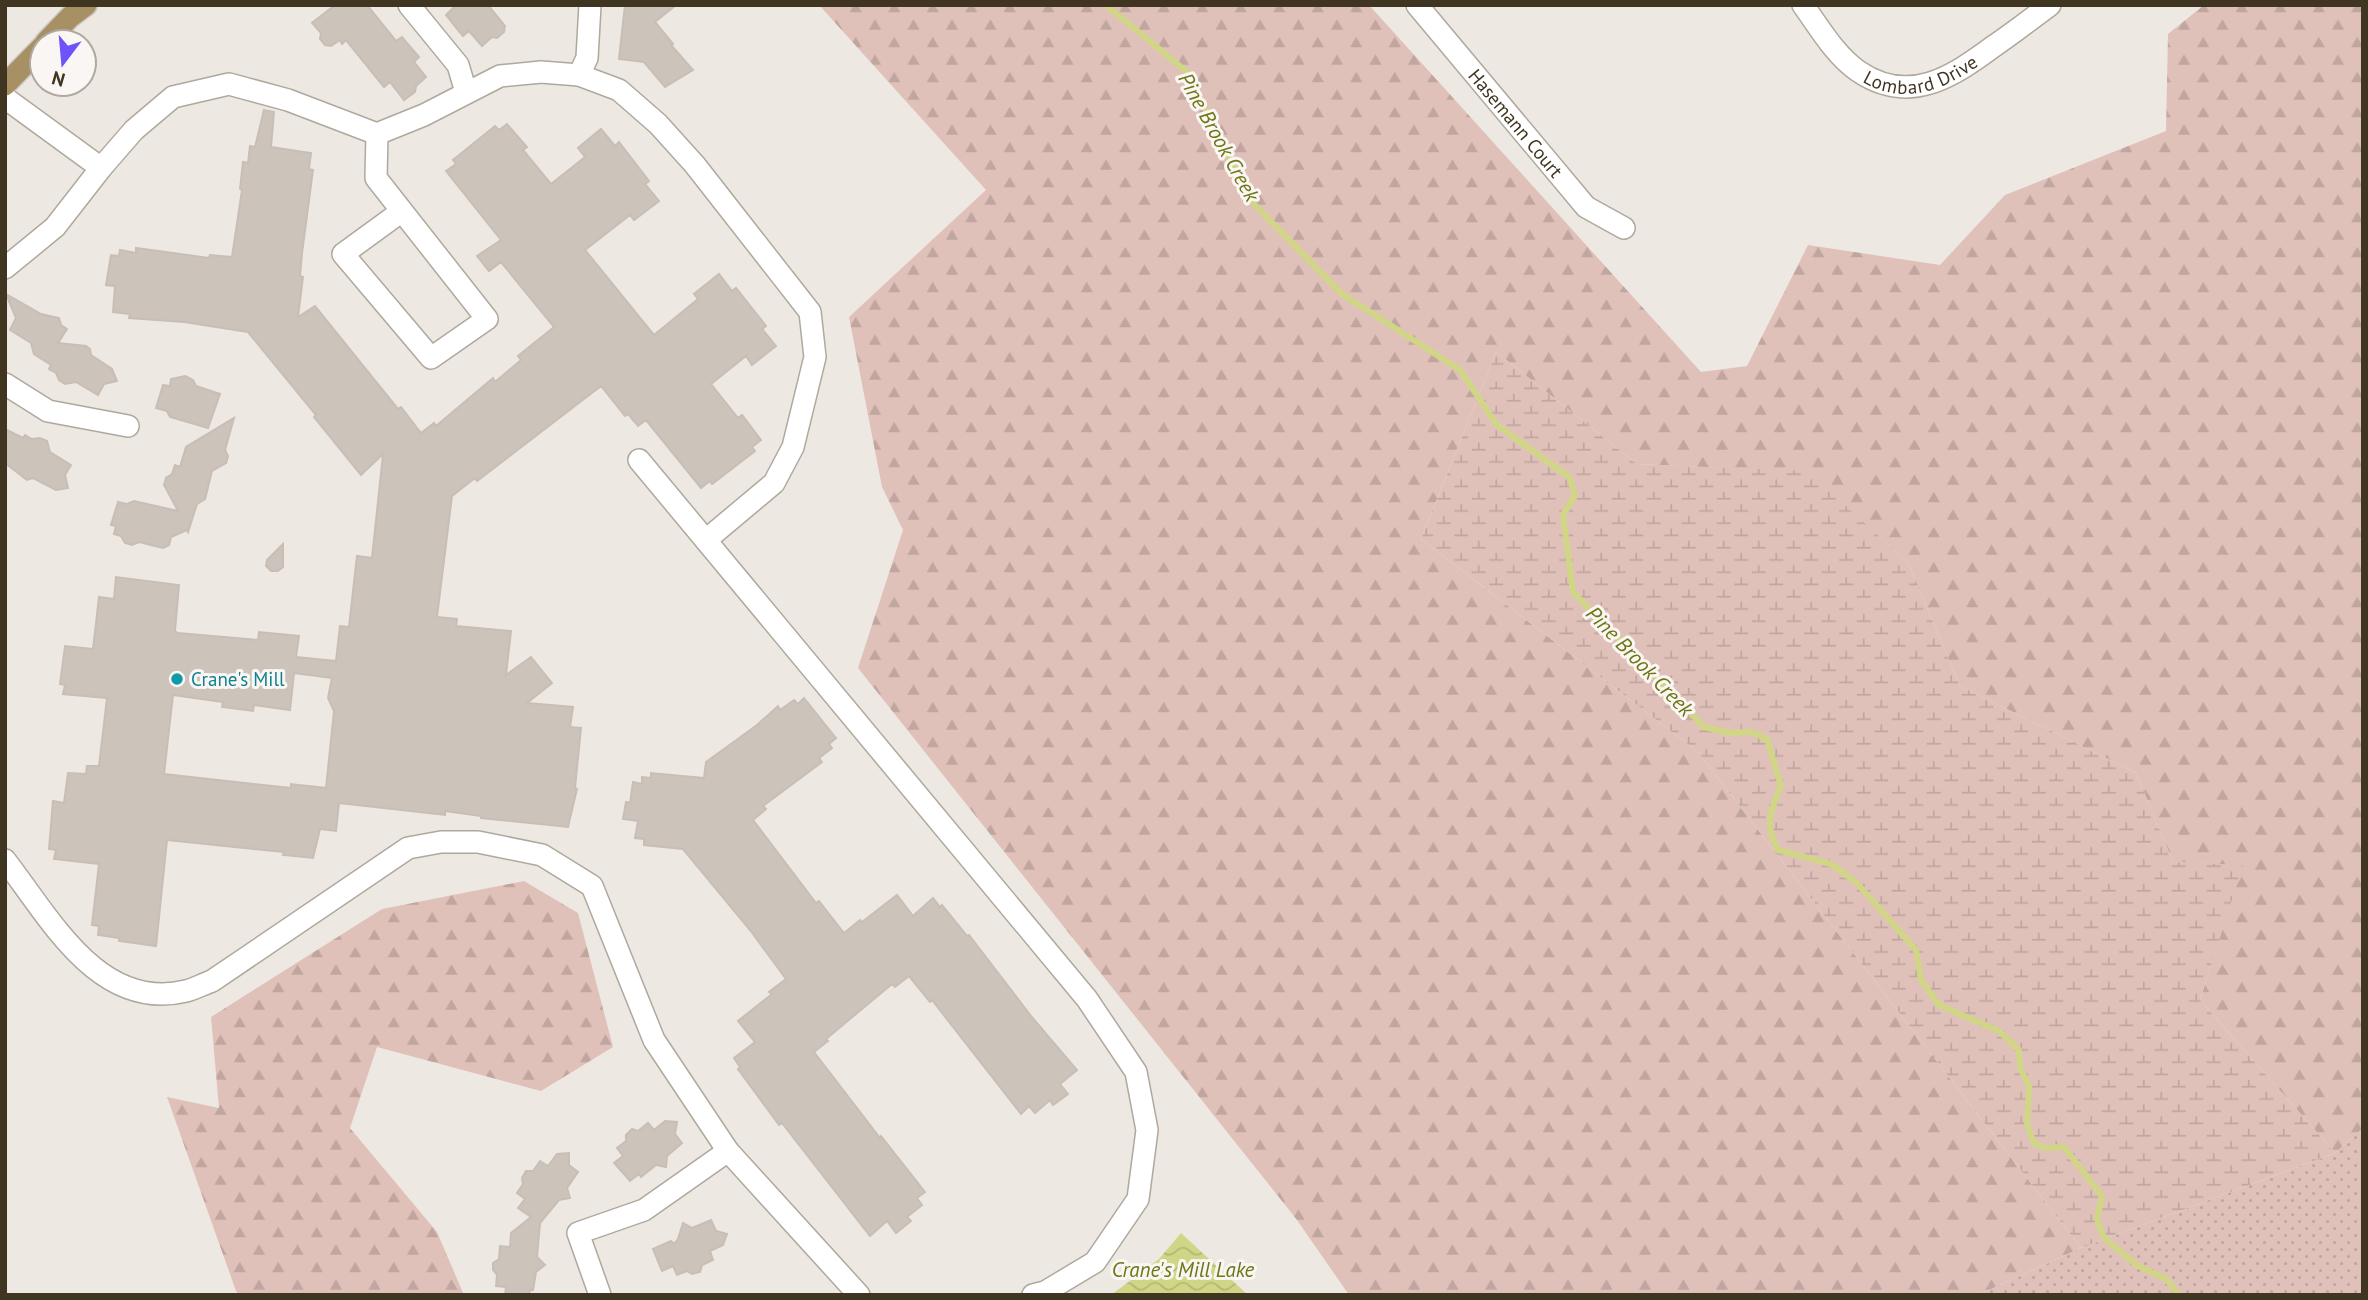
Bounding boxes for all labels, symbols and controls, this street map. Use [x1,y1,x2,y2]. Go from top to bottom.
north arrow [28,28,98,98]
street label: Lombard Drive [1860,50,1982,99]
street label: Hasemann Court [1463,64,1569,183]
text: N [49,66,68,93]
water label: Pine Brook Creek [1172,68,1266,208]
water label: Pine Brook Creek [1580,600,1701,723]
place label: Crane's Mill [191,667,285,691]
marker: Crane's Mill [169,671,185,687]
water label: Crane's Mill Lake [1112,1256,1255,1283]

